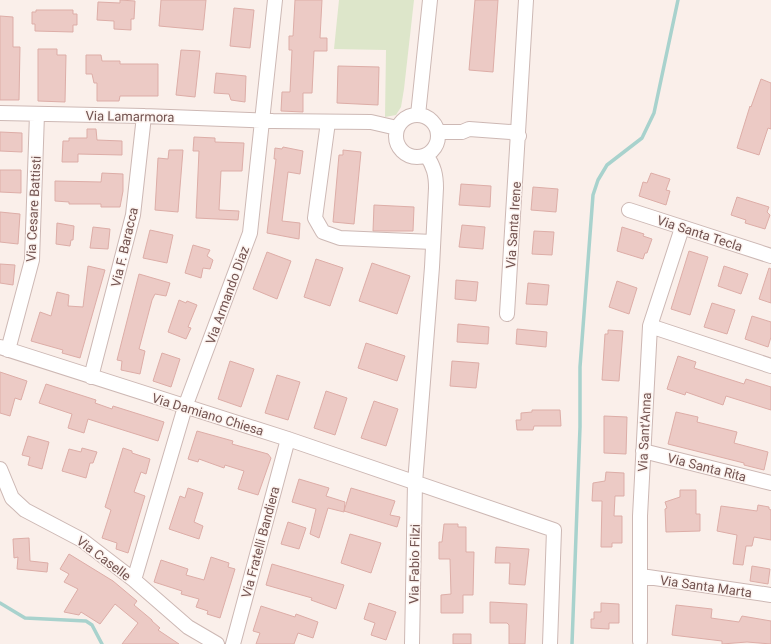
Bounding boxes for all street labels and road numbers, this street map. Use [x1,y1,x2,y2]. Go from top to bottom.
street label: Via Lamarmora [85,108,174,125]
street label: Via Cesare Battisti [23,156,44,262]
street label: Via Santa Irene [503,181,524,269]
street label: Via F. Baracca [108,206,141,288]
street label: Via Santa Tecla [655,213,745,254]
street label: Via Armando Diaz [203,243,252,346]
street label: Via Damiano Chiesa [150,390,266,439]
street label: Via Sant'Anna [635,392,654,472]
street label: Via Santa Rita [666,450,748,485]
street label: Via Fratelli Bandiera [238,485,283,600]
street label: Via Fabio Filzi [406,524,423,604]
street label: Via Caselle [74,533,134,584]
street label: Via Santa Marta [659,573,753,600]

